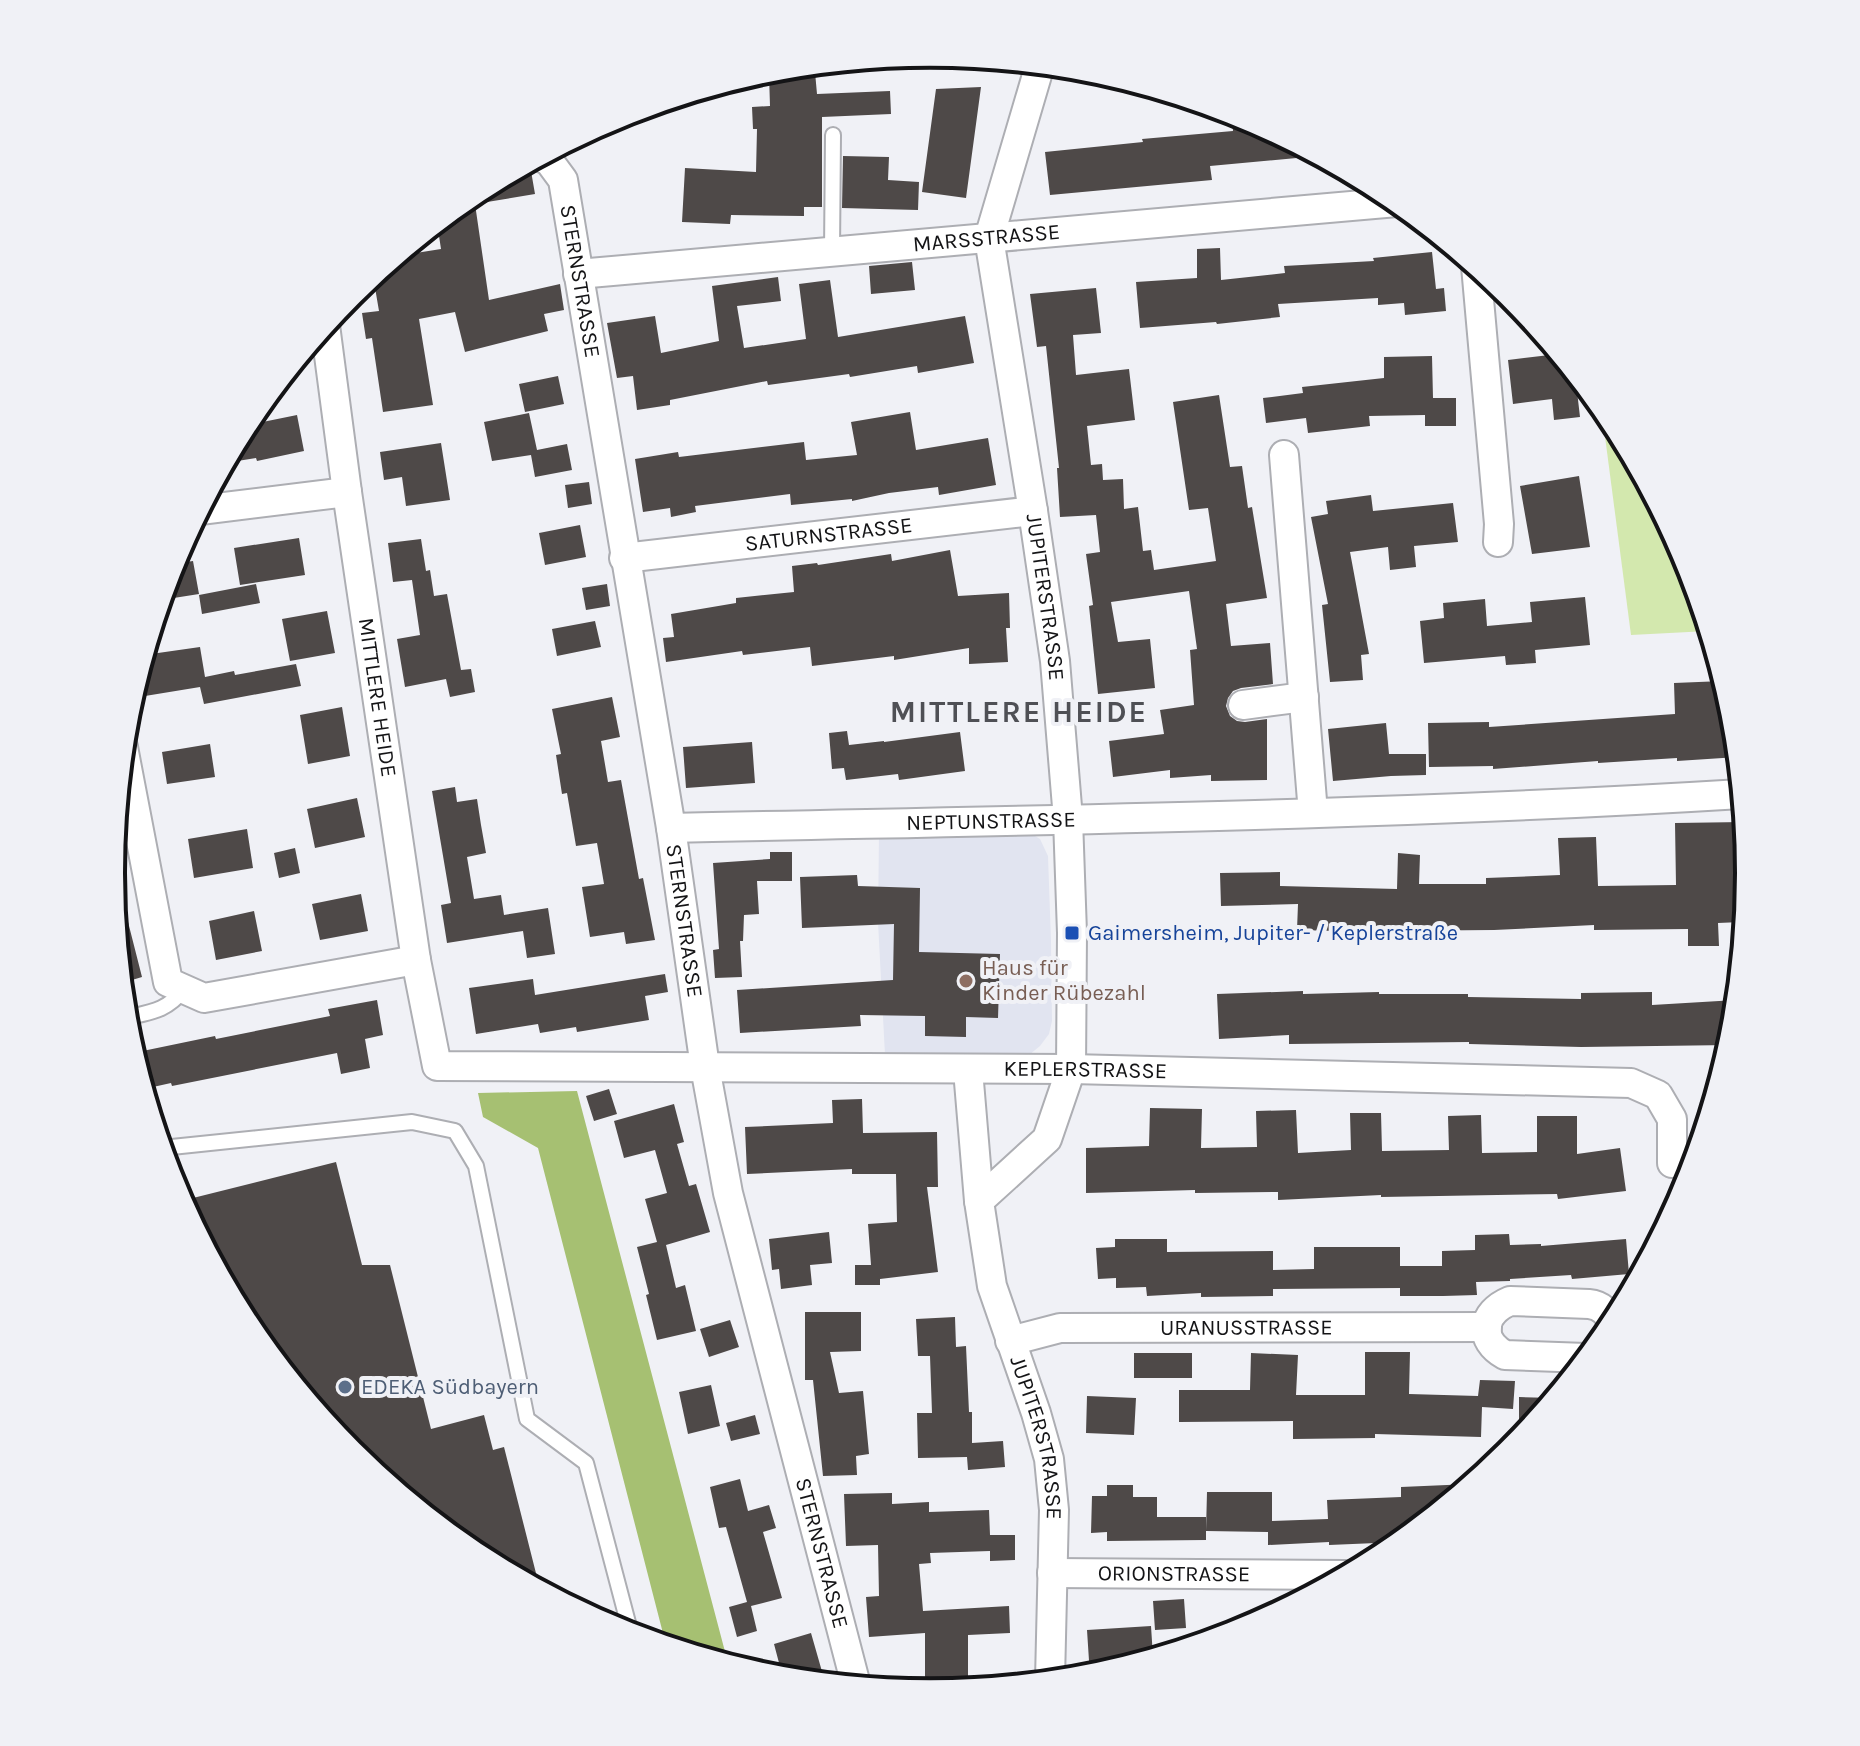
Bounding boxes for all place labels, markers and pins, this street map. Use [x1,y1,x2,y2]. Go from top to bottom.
place label: Gaimersheim, Jupiter- / Keplerstraße [1088,920,1458,946]
marker: Gaimersheim, Jupiter- / Keplerstraße [1063,924,1081,942]
place label: Haus für Kinder Rübezahl [982,955,1146,1006]
marker: Haus für Kinder Rübezahl [957,972,975,990]
place label: EDEKA Südbayern [361,1374,539,1400]
marker: EDEKA Südbayern [336,1378,354,1396]

